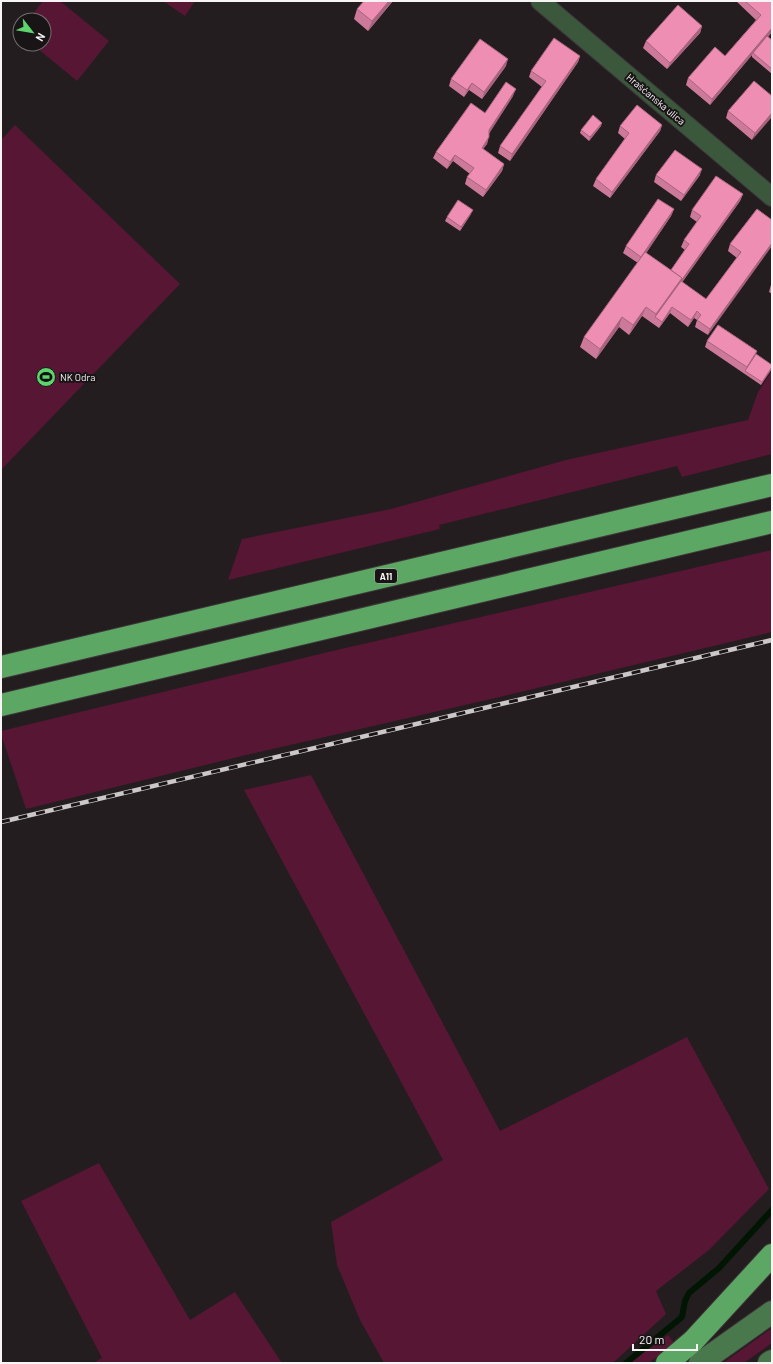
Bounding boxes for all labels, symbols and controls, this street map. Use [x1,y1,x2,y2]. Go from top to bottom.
north arrow [12,12,52,52]
text: N [34,31,48,44]
street label: Hrašćanska ulica [624,71,688,127]
sports icon: NK Odra [35,366,57,388]
place label: NK Odra [60,371,95,383]
road number: A11 [375,569,397,583]
scale bar [633,1326,697,1352]
text: 20 m [639,1332,665,1346]

